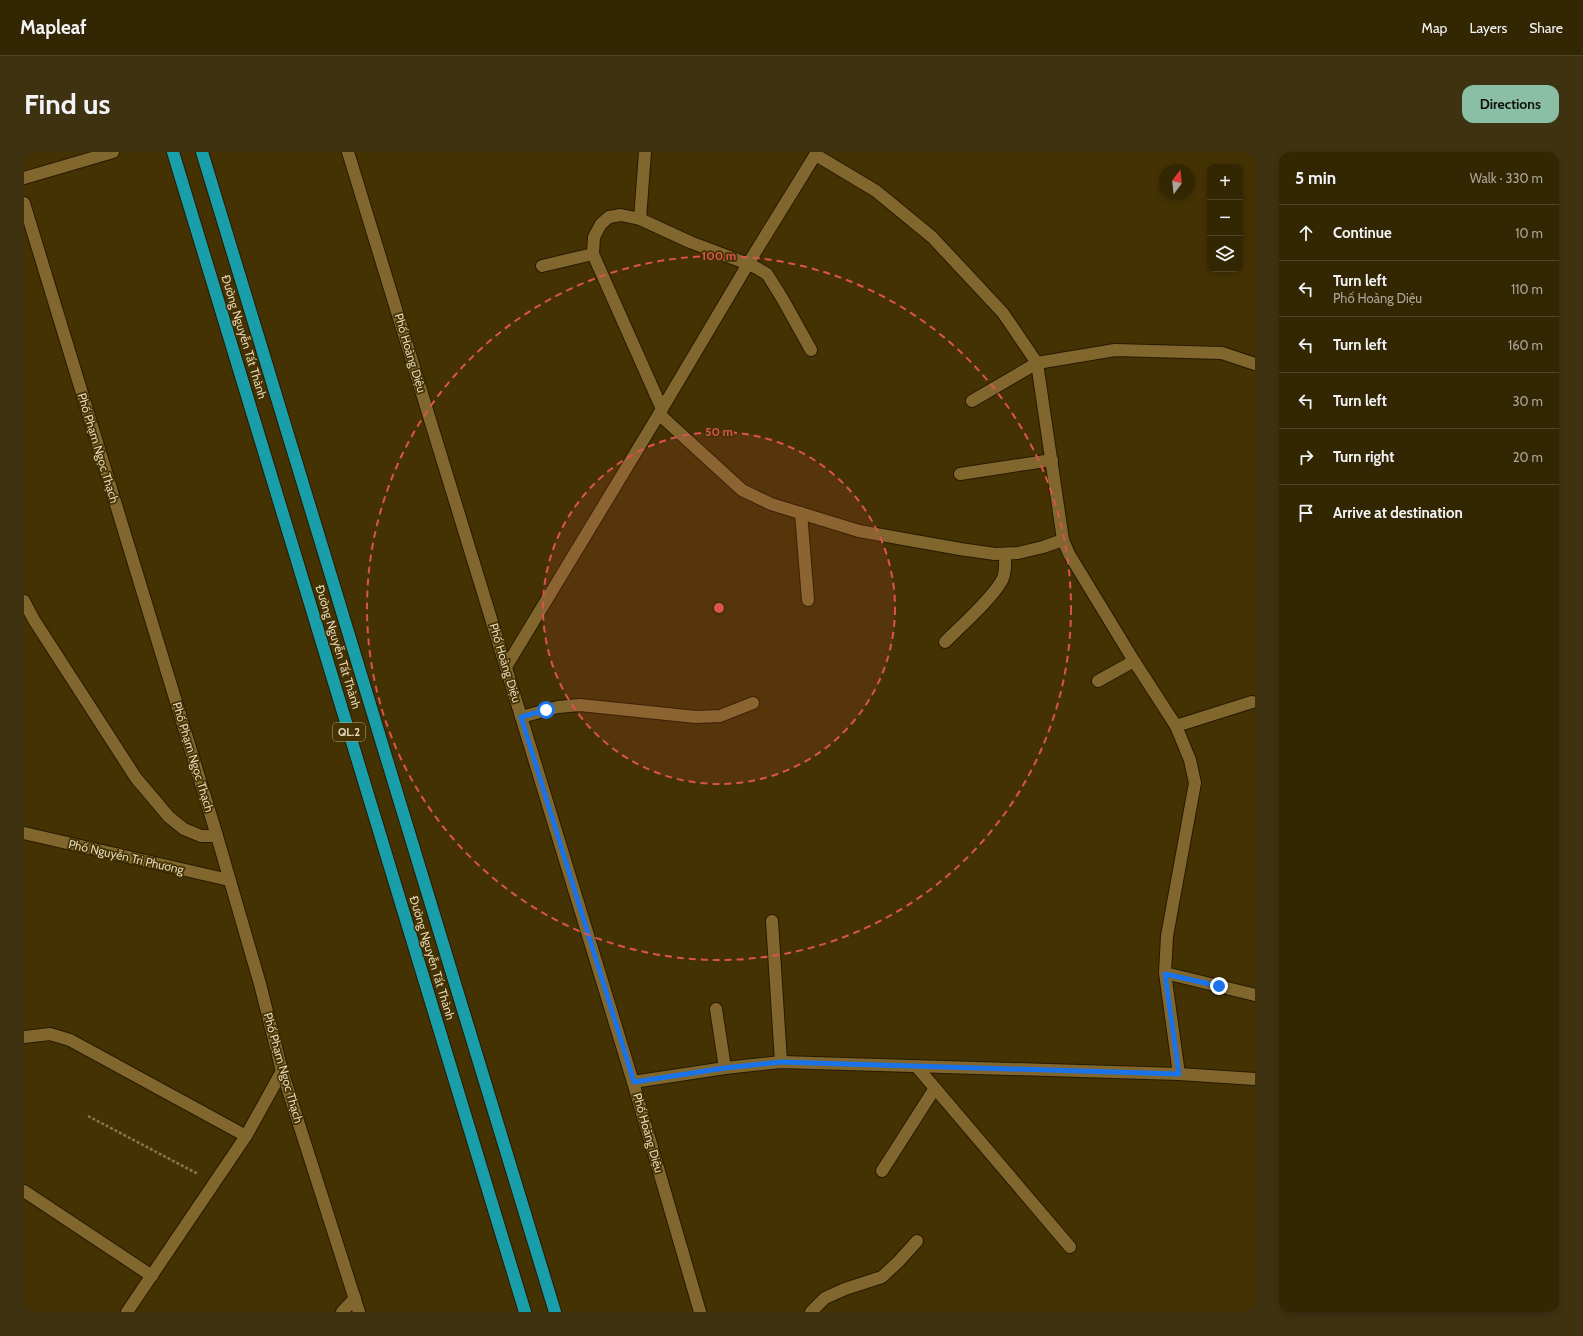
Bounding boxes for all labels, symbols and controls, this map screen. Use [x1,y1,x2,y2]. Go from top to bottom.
text: Mapleaf [20,16,87,39]
text: Map [1422,19,1447,37]
text: Layers [1469,19,1507,37]
text: Share [1529,19,1563,37]
button: Directions [1462,85,1559,123]
text: Find us [24,87,110,121]
north arrow [1159,164,1195,200]
map controls [1207,164,1243,272]
button: + [1207,164,1243,200]
text: 5 min [1295,168,1336,188]
text: Walk · 330 m [1470,170,1543,186]
button: − [1207,200,1243,236]
icon: ahead [1295,222,1317,244]
text: Continue [1333,224,1392,242]
text: 10 m [1515,225,1543,241]
button: layers [1207,236,1243,272]
text: 100 m [702,248,736,263]
text: Turn left [1333,272,1387,290]
street label: Đường Nguyễn Tất Thành [218,273,270,401]
icon: left [1295,278,1317,300]
text: 110 m [1511,281,1543,297]
text: Phố Hoàng Diệu [1333,290,1422,306]
street label: Phố Hoàng Diệu [391,311,430,394]
icon: left [1295,334,1317,356]
text: Turn left [1333,336,1387,354]
text: 160 m [1508,337,1543,353]
icon: left [1295,390,1317,412]
street label: Phố Phạm Ngọc Thạch [75,391,122,505]
text: Turn left [1333,392,1387,410]
text: 30 m [1513,393,1543,409]
text: 50 m [705,424,733,439]
icon: right [1295,446,1317,468]
text: Turn right [1333,448,1394,466]
text: 20 m [1513,449,1543,465]
icon: arrive [1295,502,1317,524]
text: Arrive at destination [1333,504,1463,522]
street label: Đường Nguyễn Tất Thành [312,583,364,711]
centre of rings [712,601,726,615]
street label: Phố Hoàng Diệu [486,621,525,704]
street label: Phố Phạm Ngọc Thạch [170,700,217,814]
route start [537,701,555,719]
road number: QL.2 [333,723,365,741]
street label: Phố Nguyễn Tri Phương [67,836,186,877]
street label: Đường Nguyễn Tất Thành [406,894,458,1022]
route end [1210,977,1228,995]
street label: Phố Phạm Ngọc Thạch [260,1011,306,1125]
street label: Phố Hoàng Diệu [630,1091,667,1174]

